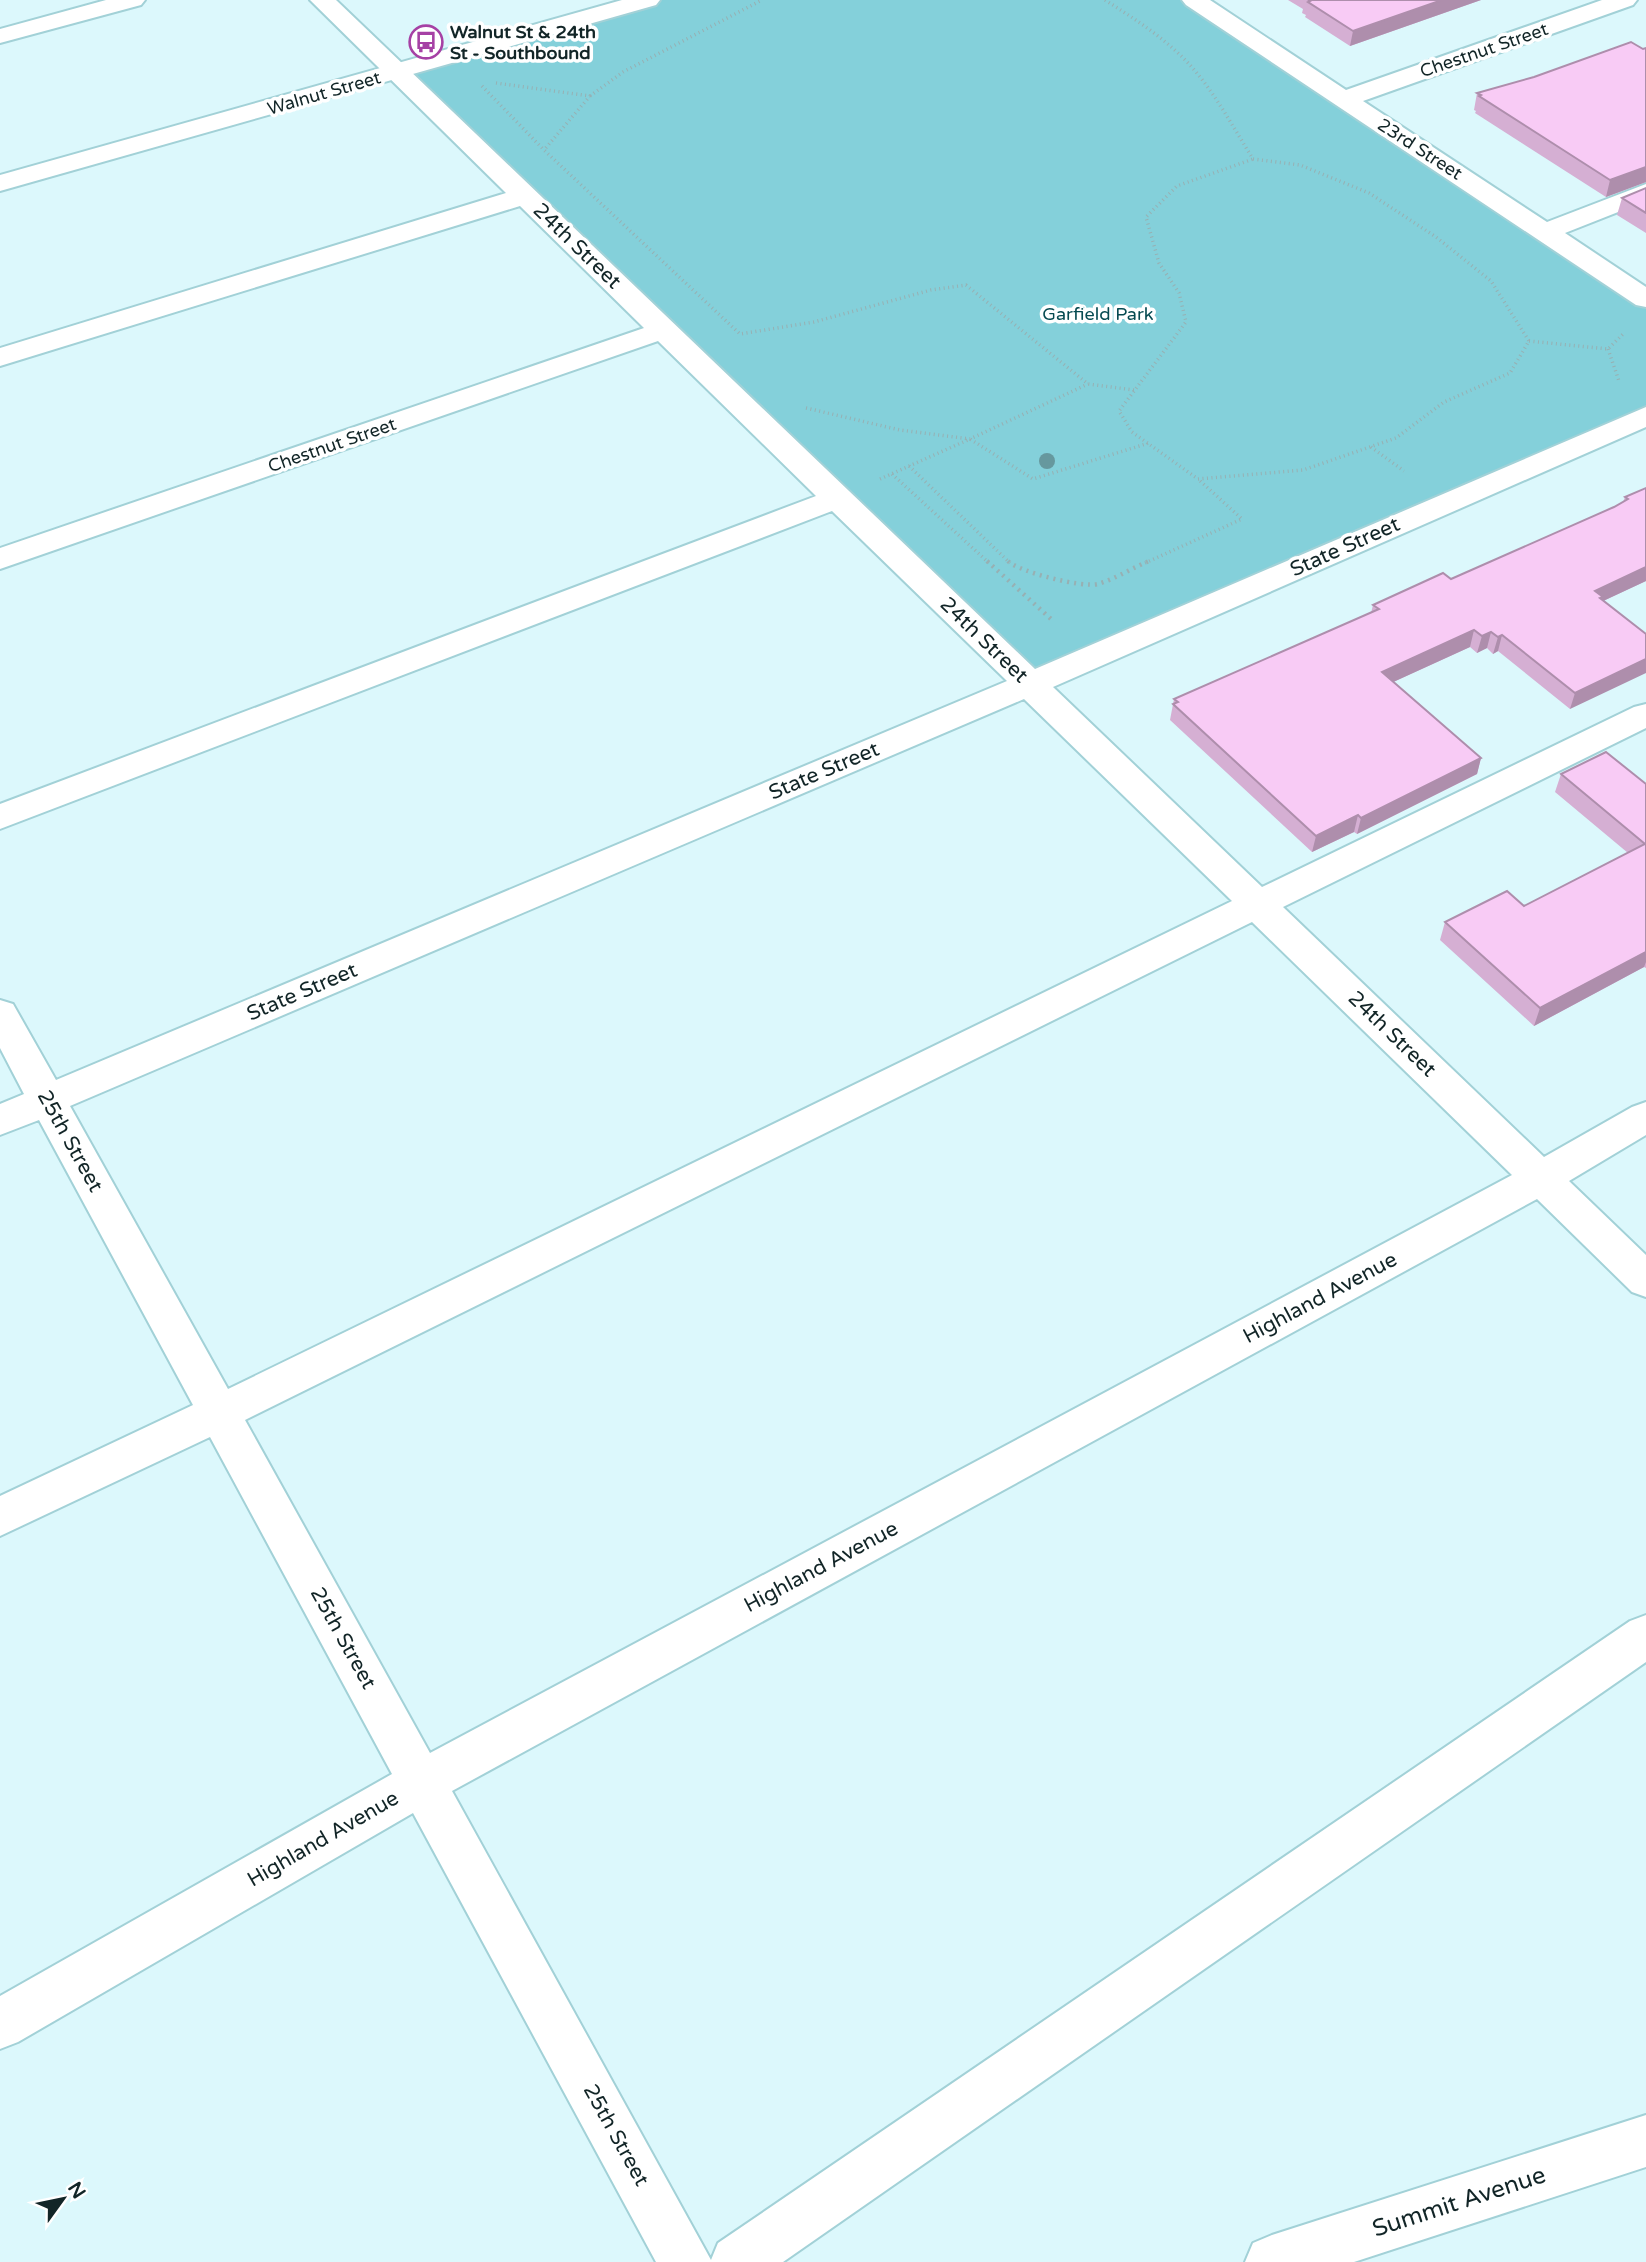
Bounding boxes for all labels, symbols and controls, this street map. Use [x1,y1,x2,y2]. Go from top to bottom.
street label: Chestnut Street [1417,18,1551,82]
place label: Walnut St & 24th St - Southbound [450,21,596,64]
bus stop icon: Walnut St & 24th St - Southbound [407,23,445,61]
street label: Walnut Street [265,66,383,120]
street label: 23rd Street [1373,113,1467,185]
street label: 24th Street [528,198,626,294]
park label: Garfield Park [1042,303,1154,325]
street label: Chestnut Street [265,413,399,477]
street label: State Street [1286,512,1404,582]
street label: 24th Street [935,592,1033,688]
street label: State Street [765,737,883,805]
street label: State Street [243,958,361,1026]
street label: 24th Street [1343,986,1441,1082]
street label: 25th Street [32,1086,108,1196]
street label: Highland Avenue [1239,1247,1401,1349]
street label: Highland Avenue [740,1516,902,1618]
street label: 25th Street [305,1583,381,1693]
street label: Highland Avenue [243,1785,403,1892]
street label: 25th Street [578,2080,654,2190]
street label: Summit Avenue [1369,2160,1549,2244]
north arrow [28,2164,98,2234]
text: N [63,2178,90,2203]

